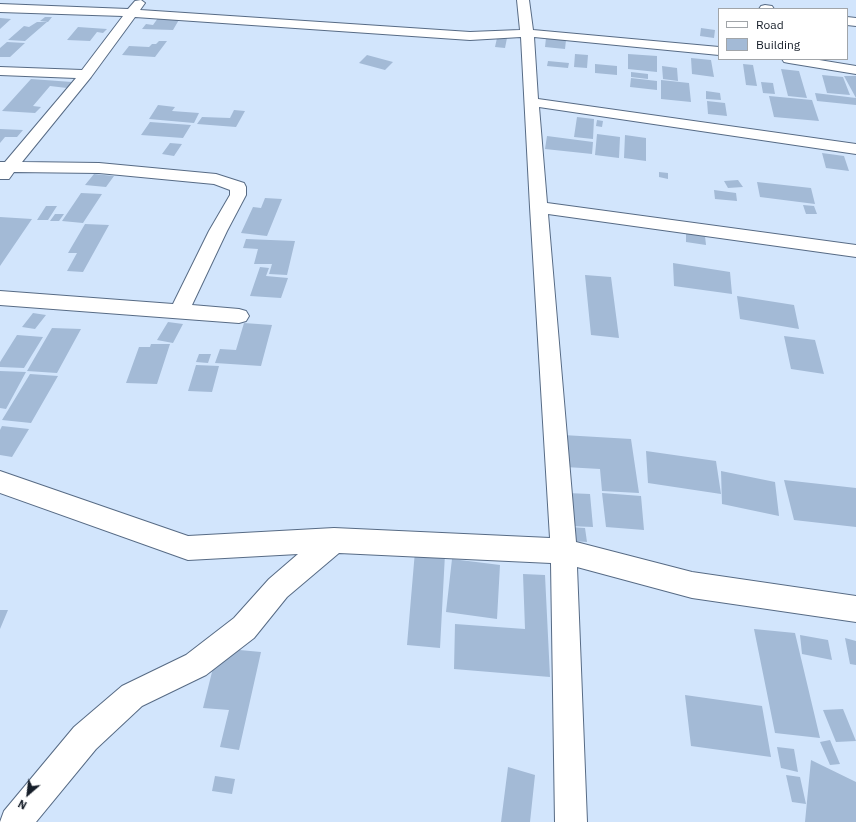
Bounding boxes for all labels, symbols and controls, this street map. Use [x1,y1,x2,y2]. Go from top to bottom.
legend [718,8,848,60]
text: Road [756,17,784,32]
text: Building [756,37,800,52]
north arrow [8,774,48,814]
text: N [16,797,29,813]

